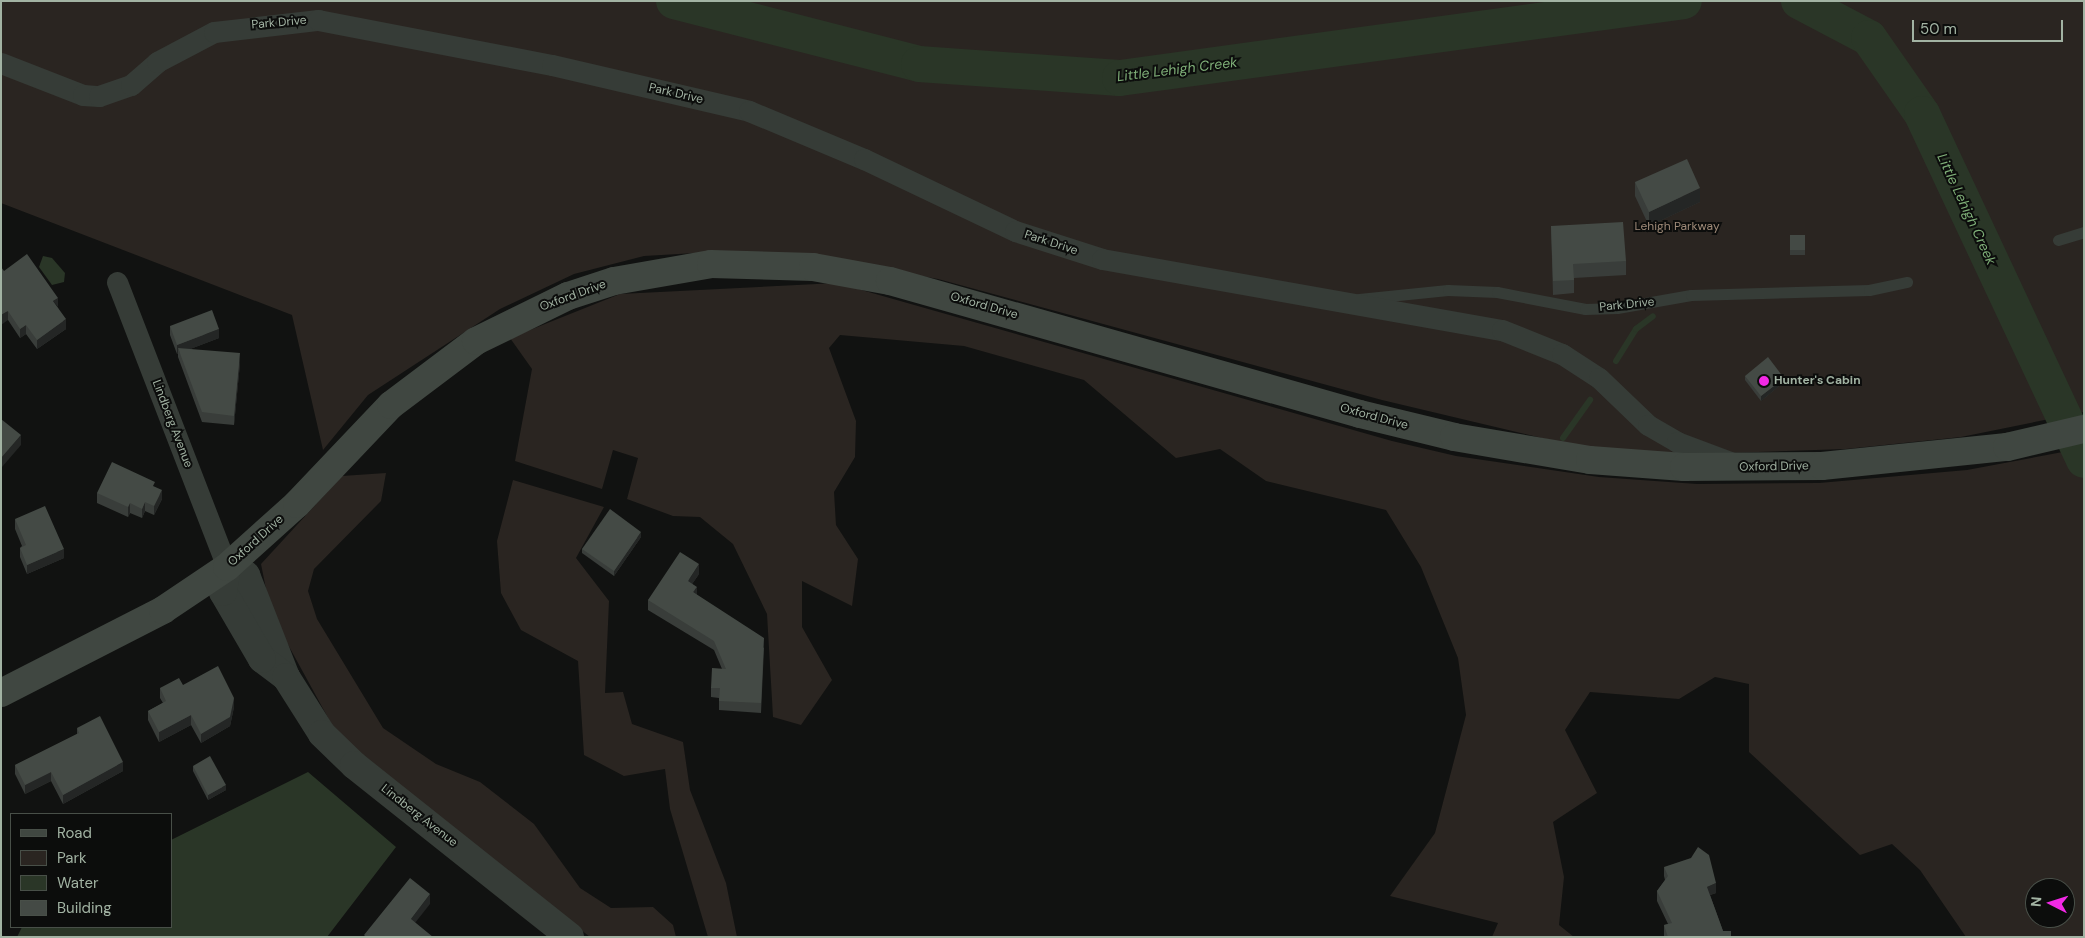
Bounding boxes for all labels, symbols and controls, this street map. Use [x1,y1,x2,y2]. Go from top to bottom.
scale bar [1915,10,2066,42]
street label: Park Drive [251,13,307,33]
text: 50 m [1920,19,1957,39]
water label: Little Lehigh Creek [1116,53,1238,85]
street label: Park Drive [647,81,705,107]
water label: Little Lehigh Creek [1934,151,2000,267]
park label: Lehigh Parkway [1634,220,1720,234]
street label: Park Drive [1022,228,1080,258]
street label: Oxford Drive [538,277,608,315]
street label: Oxford Drive [949,289,1019,323]
street label: Park Drive [1599,295,1655,315]
place label: Hunter's Cabin [1774,374,1861,388]
marker: Hunter's Cabin [1758,375,1770,387]
street label: Lindberg Avenue [149,378,195,470]
street label: Oxford Drive [1339,401,1409,433]
street label: Oxford Drive [1739,459,1809,475]
street label: Oxford Drive [225,512,287,570]
street label: Lindberg Avenue [378,782,460,850]
legend [10,813,172,928]
text: Road [57,823,92,843]
text: Park [57,848,87,868]
text: Water [57,873,98,893]
north arrow [2025,878,2075,928]
text: N [2027,896,2045,908]
text: Building [57,898,112,918]

